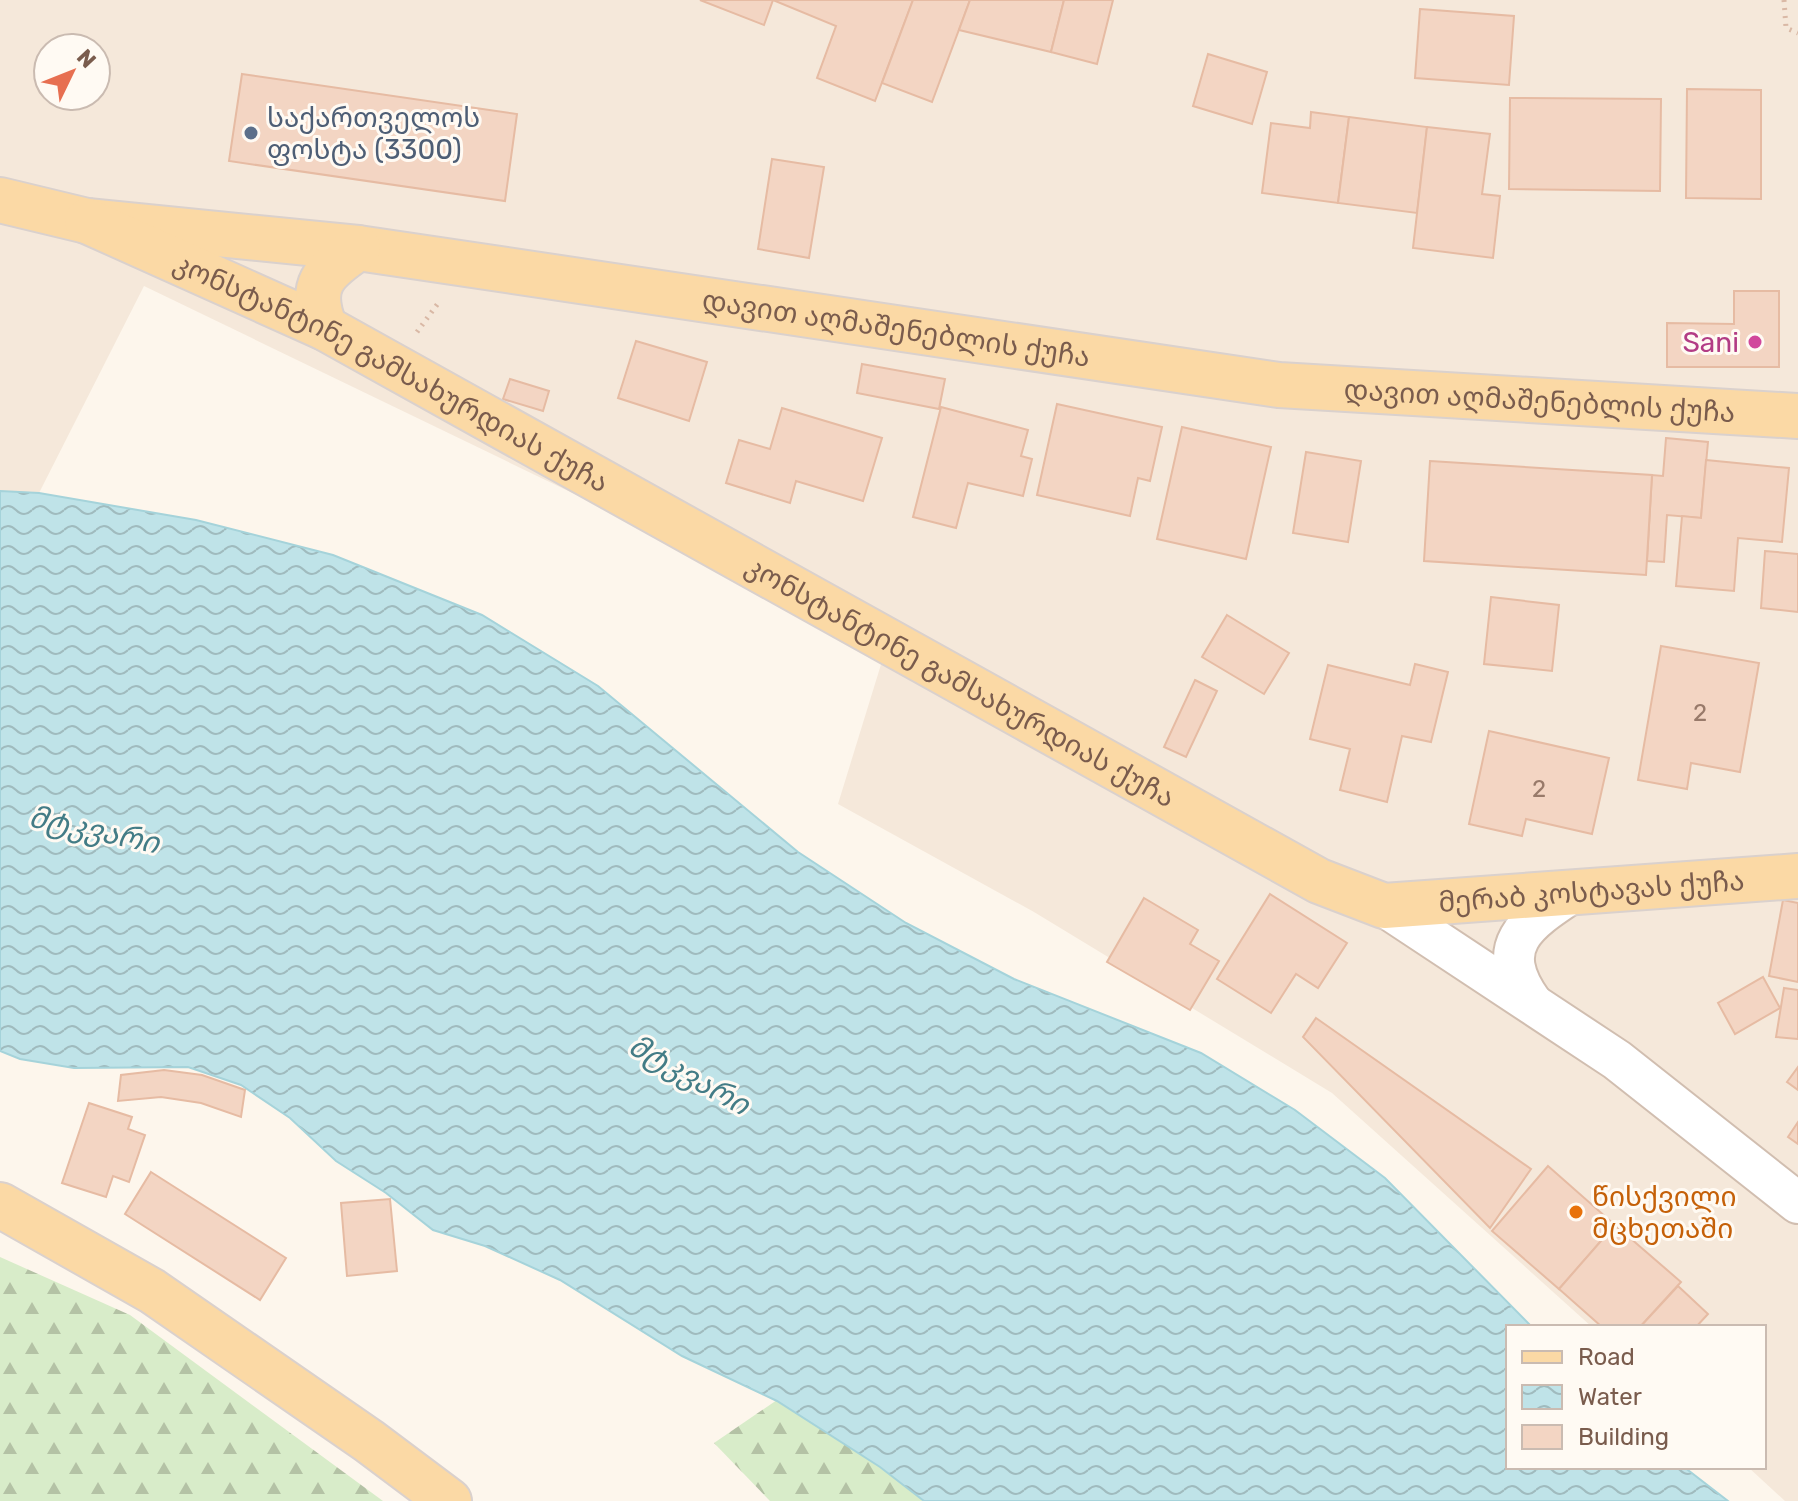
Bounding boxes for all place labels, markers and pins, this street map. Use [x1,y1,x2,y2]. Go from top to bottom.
place label: საქართველოს ფოსტა (3300) [267,101,480,166]
marker: საქართველოს ფოსტა (3300) [242,124,260,142]
place label: Sani [1682,326,1739,359]
marker: Sani [1746,333,1764,351]
place label: წისქვილი მცხეთაში [1592,1180,1736,1245]
marker: წისქვილი მცხეთაში [1567,1203,1585,1221]

